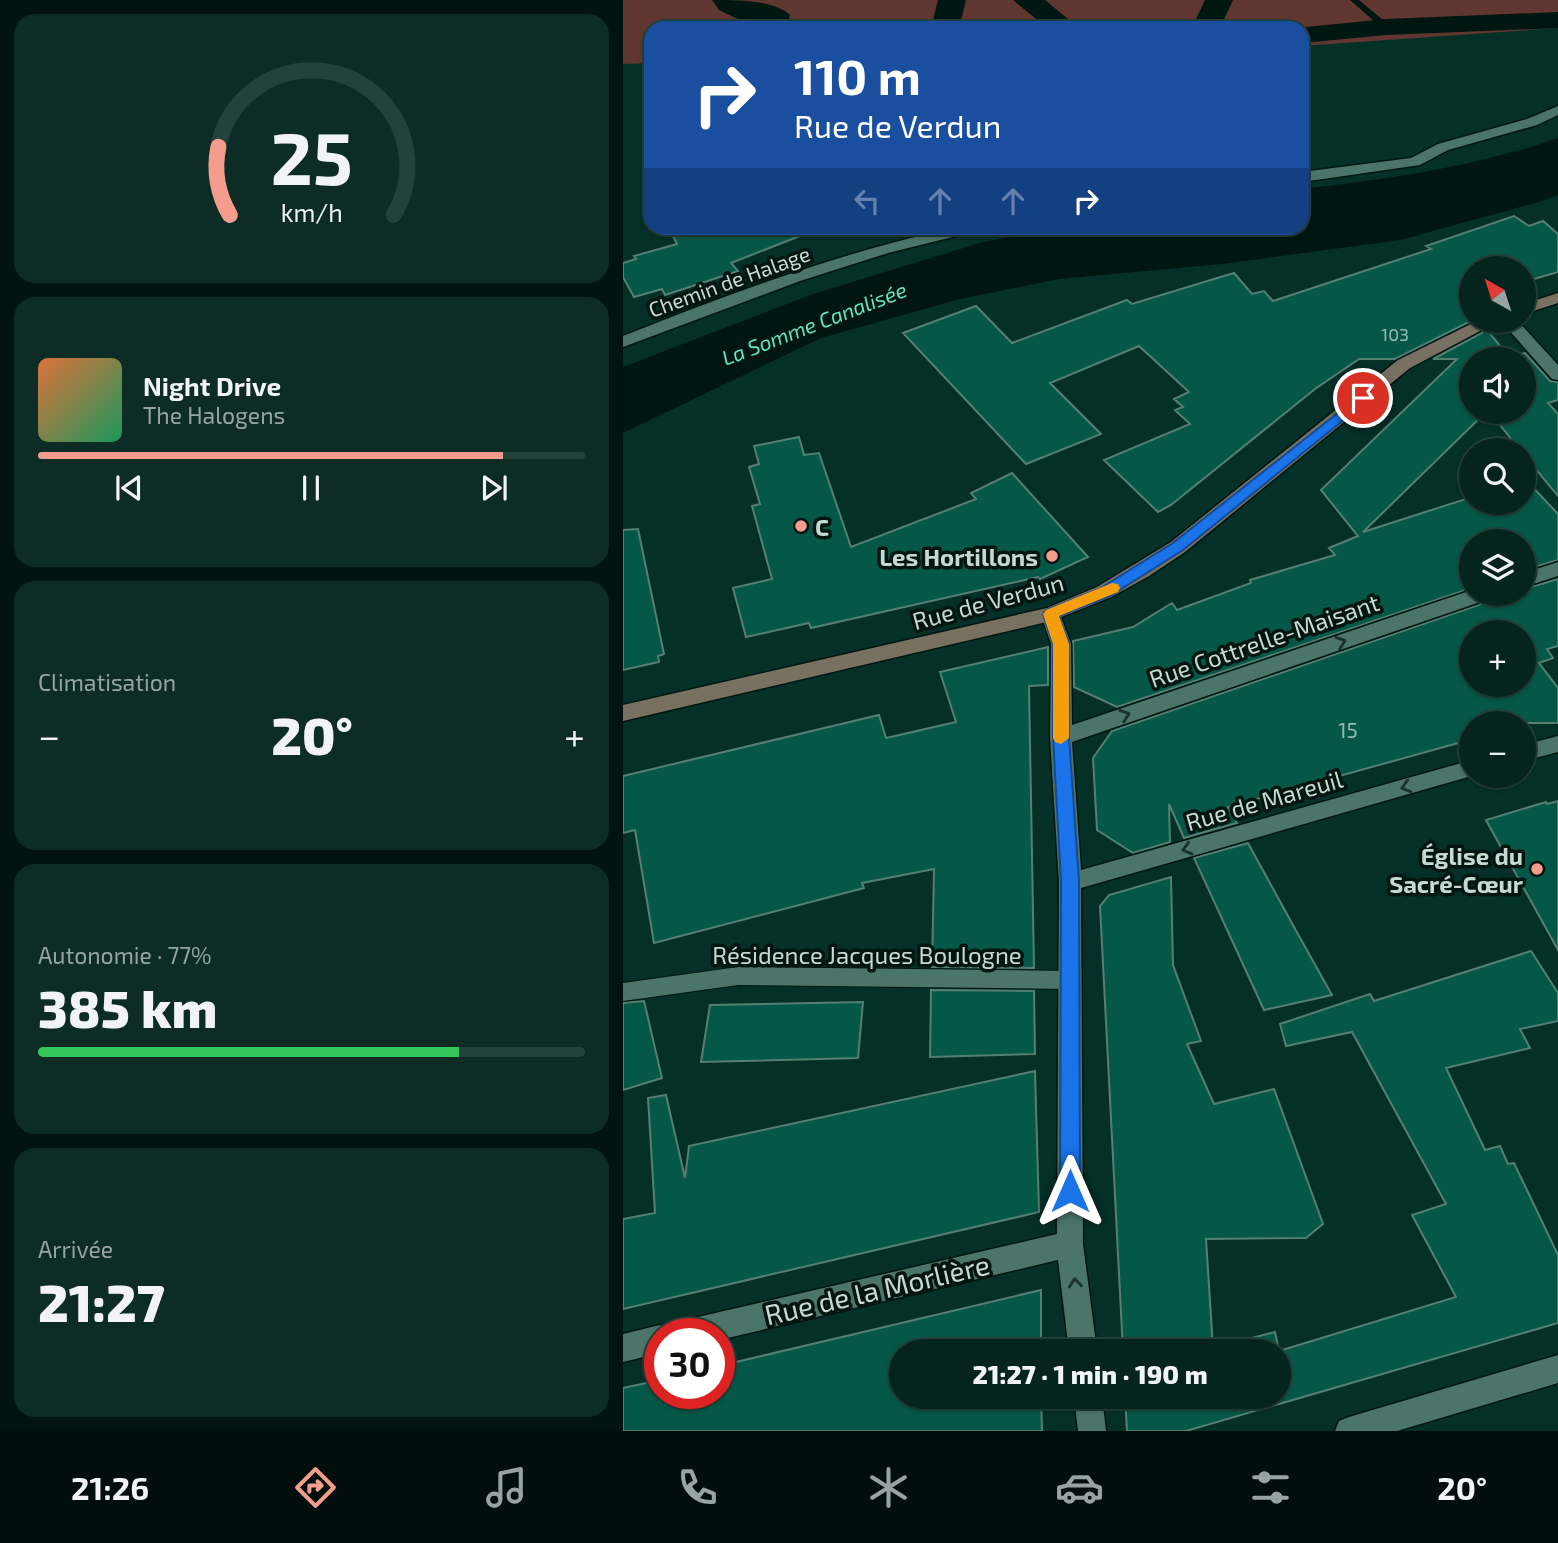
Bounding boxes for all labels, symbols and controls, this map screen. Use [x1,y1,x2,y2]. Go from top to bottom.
text: 110 m [794,46,921,105]
icon: right [679,49,770,140]
text: Rue de Verdun [794,106,1001,144]
text: 25 [270,112,353,200]
icon: left [848,182,886,220]
icon: ahead [921,182,959,220]
icon: ahead [994,182,1032,220]
icon: right [1067,182,1105,220]
text: km/h [280,197,343,227]
street label: Chemin de Halage [645,240,813,322]
north arrow [1459,256,1537,332]
map controls [1459,256,1536,788]
water label: La Somme Canalisée [718,276,910,370]
house number: 103 [1381,323,1409,345]
button: sound [1459,347,1536,424]
pin [1333,368,1393,428]
text: Night Drive [143,370,281,401]
icon: arrive [1344,379,1382,417]
text: The Halogens [143,401,285,429]
button: search [1459,438,1536,515]
icon: previous [110,469,148,507]
icon: pause [292,469,330,507]
icon: next [475,469,513,507]
place label: C [815,512,829,541]
marker: C [793,518,809,534]
button: layers [1459,529,1536,606]
place label: Les Hortillons [879,542,1038,571]
marker: Les Hortillons [1044,548,1060,564]
street label: Rue de Verdun [909,567,1067,635]
street label: Rue Cottrelle-Maisant [1145,587,1383,693]
button: + [1459,620,1536,697]
one-way arrow [1334,636,1346,650]
text: Climatisation [38,668,176,696]
text: 20° [271,703,353,765]
one-way arrow [1119,709,1131,723]
button: − [1459,711,1536,788]
text: − [38,712,60,758]
text: + [564,712,585,758]
house number: 15 [1338,717,1358,742]
street label: Rue de Mareuil [1182,764,1346,836]
one-way arrow [1400,778,1412,793]
one-way arrow [1181,840,1193,855]
place label: Église du Sacré-Cœur [1389,841,1524,898]
marker: Église du Sacré-Cœur [1529,861,1545,877]
street label: Résidence Jacques Boulogne [712,940,1022,969]
text: Autonomie · 77% [38,941,212,969]
text: 385 km [38,976,217,1038]
position arrow [1033,1154,1107,1228]
text: Arrivée [38,1235,113,1263]
street label: Rue de la Morlière [761,1247,993,1331]
text: 21:27 [38,1270,165,1332]
one-way arrow [1067,1277,1082,1289]
speed limit sign: 30 [644,1318,735,1409]
text: 21:27 · 1 min · 190 m [972,1358,1208,1389]
icon: directions [291,1463,340,1512]
icon: music [482,1463,531,1512]
icon: phone [673,1463,722,1512]
icon: climate [864,1463,913,1512]
icon: car [1055,1463,1104,1512]
icon: filters [1246,1463,1295,1512]
text: 21:26 [71,1468,149,1506]
text: 20° [1437,1468,1487,1506]

